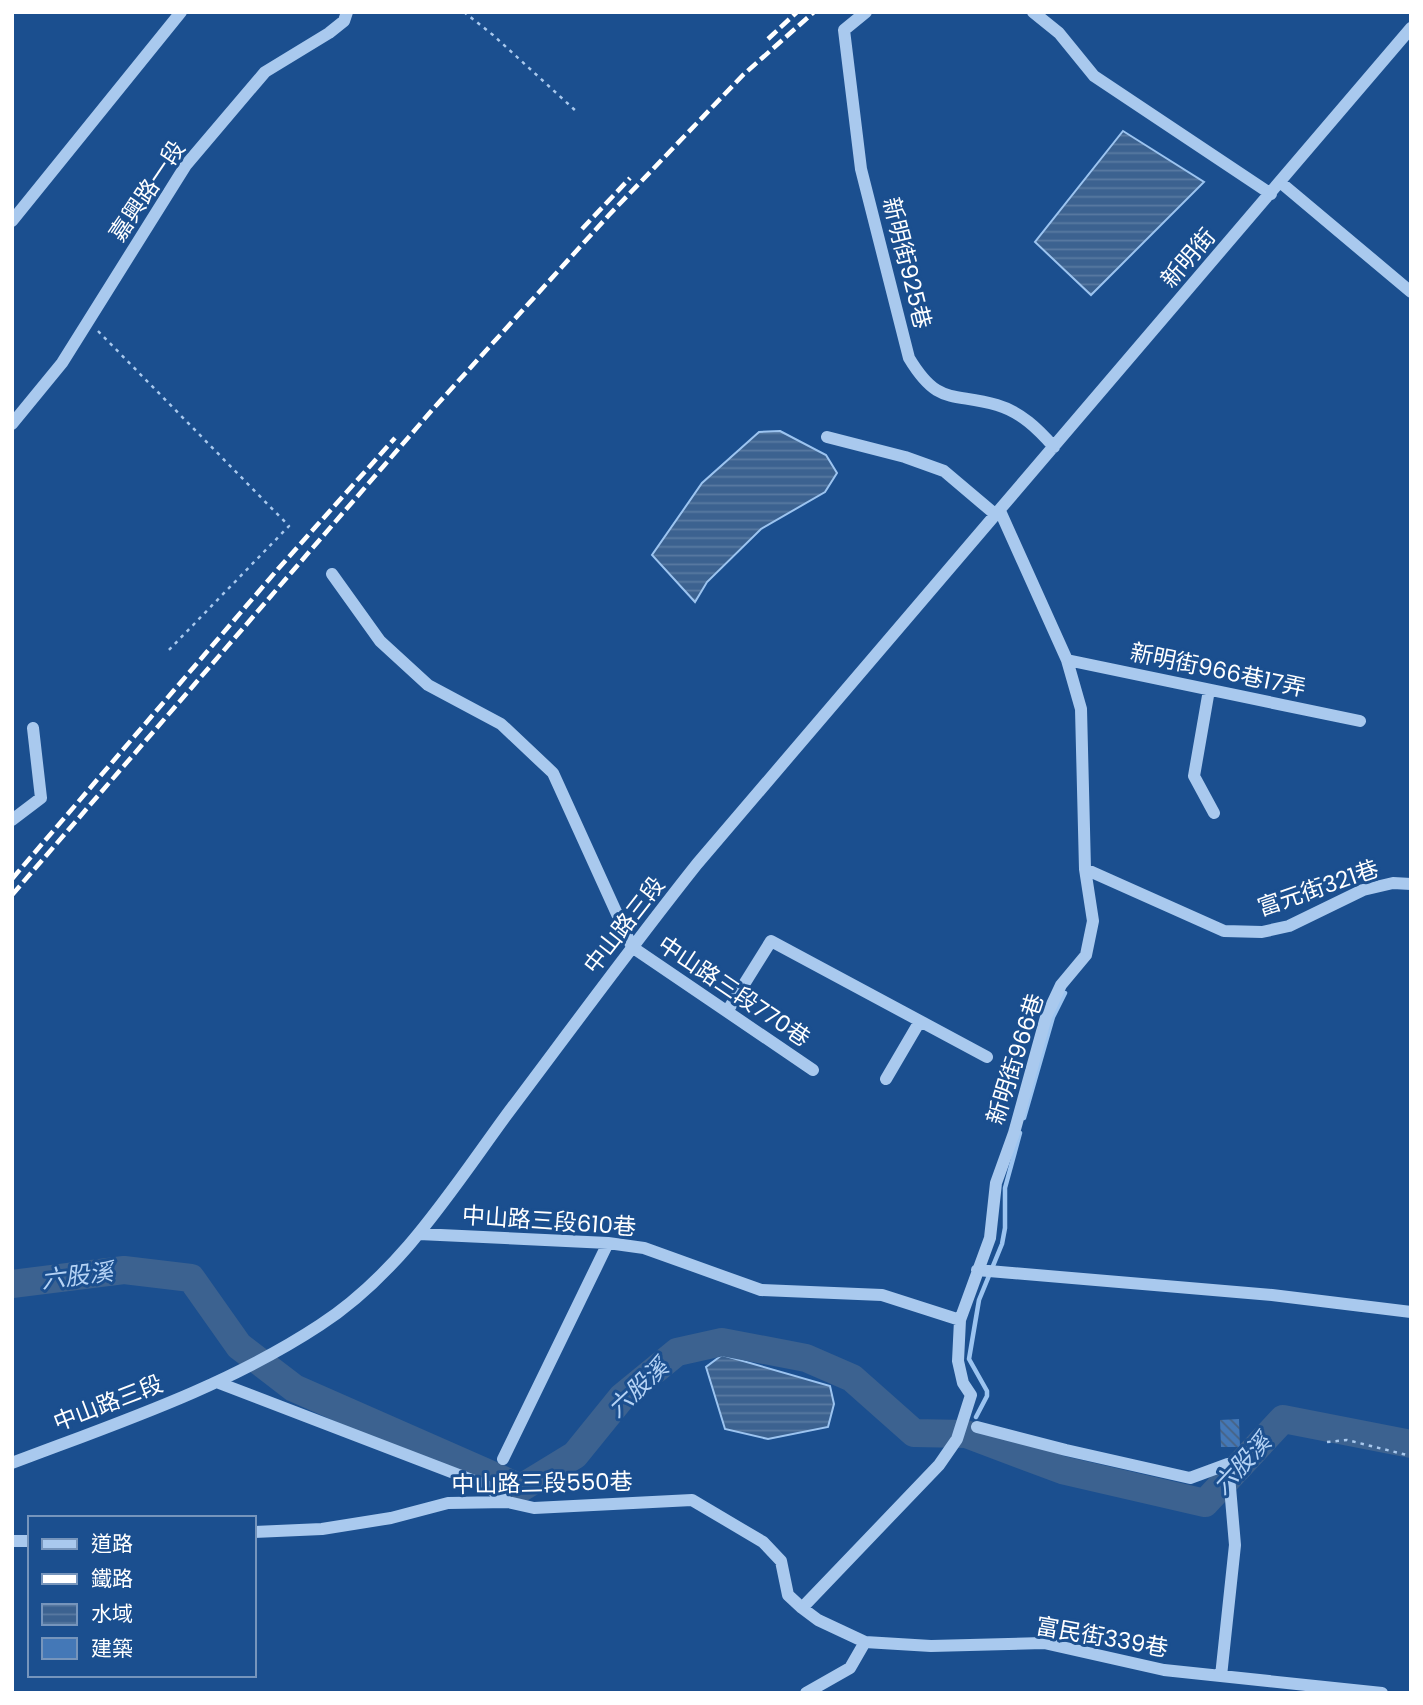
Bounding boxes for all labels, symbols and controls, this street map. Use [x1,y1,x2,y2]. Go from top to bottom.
street label: 嘉興路一段 [102,134,192,248]
street label: 新明街925巷 [875,194,939,332]
street label: 新明街 [1153,221,1223,295]
street label: 新明街966巷17弄 [1127,636,1309,704]
street label: 富元街321巷 [1253,852,1383,924]
street label: 中山路三段 [576,870,672,980]
street label: 中山路三段770巷 [651,928,817,1054]
street label: 新明街966巷 [979,990,1051,1128]
street label: 中山路三段610巷 [461,1199,637,1243]
water label: 六股溪 [39,1254,118,1296]
water label: 六股溪 [600,1349,677,1424]
street label: 中山路三段 [49,1367,167,1439]
water label: 六股溪 [1205,1424,1280,1501]
street label: 中山路三段550巷 [451,1465,633,1501]
legend [28,1516,256,1677]
text: 道路 [91,1529,133,1558]
text: 鐵路 [91,1564,133,1593]
text: 水域 [91,1599,133,1628]
street label: 富民街339巷 [1033,1610,1171,1664]
text: 建築 [91,1634,133,1663]

